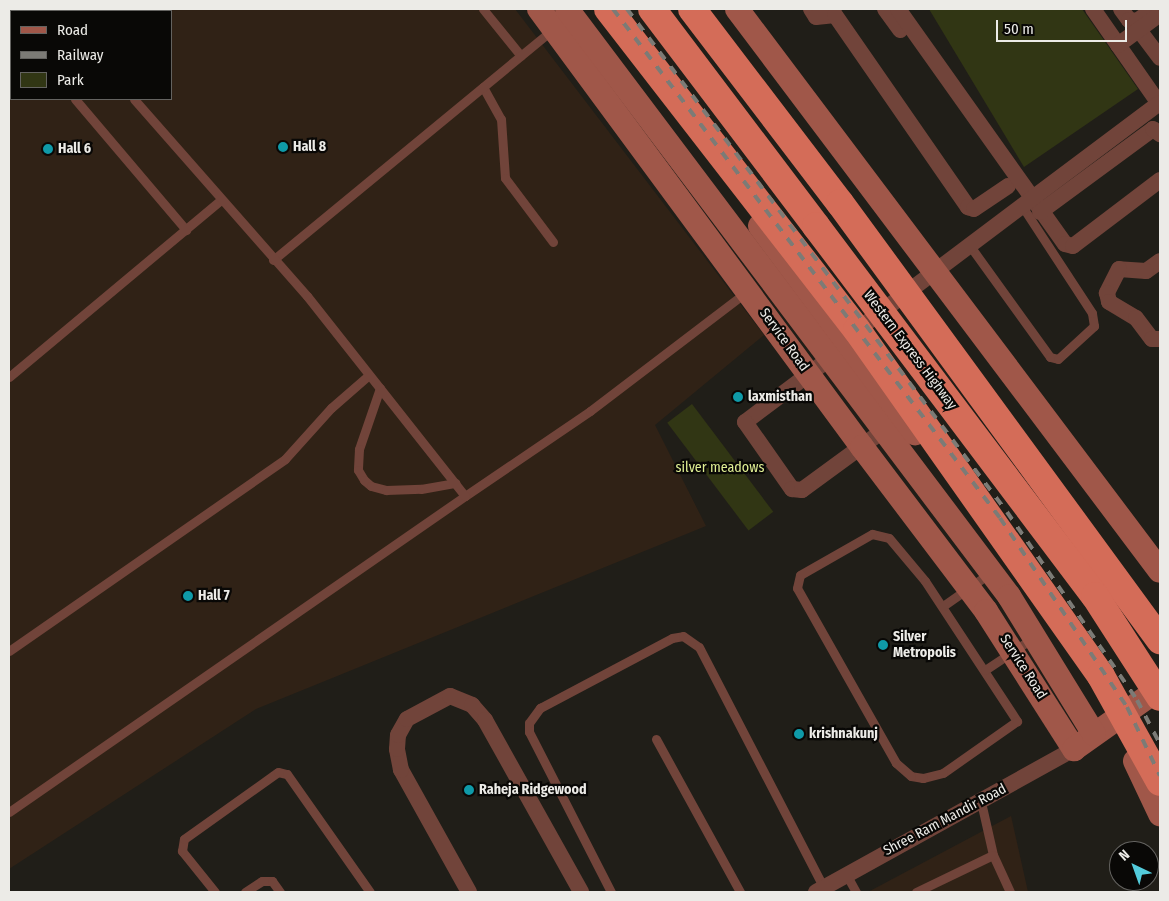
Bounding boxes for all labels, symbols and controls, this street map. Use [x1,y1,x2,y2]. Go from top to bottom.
legend [10,10,172,100]
scale bar [999,10,1130,42]
text: 50 m [1004,20,1034,38]
text: Road [57,21,88,39]
text: Railway [57,46,104,64]
text: Park [57,71,84,89]
place label: Hall 8 [293,139,326,155]
place label: Hall 6 [58,141,91,157]
marker: Hall 8 [277,141,289,153]
marker: Hall 6 [42,143,54,155]
street label: Western Express Highway [860,287,960,413]
street label: Service Road [756,305,812,375]
place label: laxmisthan [748,389,812,405]
marker: laxmisthan [732,391,744,403]
park label: silver meadows [676,460,764,476]
place label: Hall 7 [198,588,230,604]
marker: Hall 7 [182,590,194,602]
place label: Silver Metropolis [893,629,956,662]
street label: Service Road [996,632,1050,702]
marker: Silver Metropolis [877,639,889,651]
place label: krishnakunj [809,726,878,742]
marker: krishnakunj [793,728,805,740]
street label: Shree Ram Mandir Road [881,780,1009,860]
place label: Raheja Ridgewood [479,782,587,798]
marker: Raheja Ridgewood [463,784,475,796]
north arrow [1109,841,1159,891]
text: N [1115,846,1133,864]

